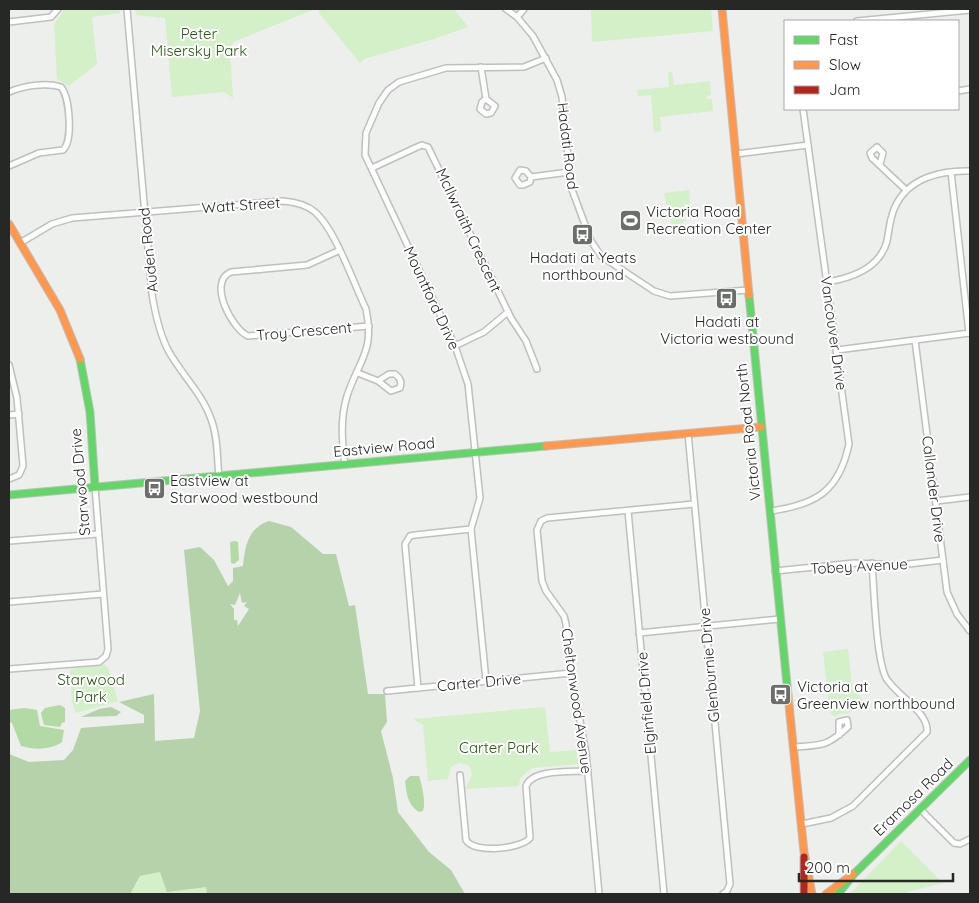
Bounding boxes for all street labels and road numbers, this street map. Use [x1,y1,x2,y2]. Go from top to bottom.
street label: Hadati Road [553,101,583,191]
street label: McIlwraith Crescent [432,165,506,295]
street label: Watt Street [201,193,281,217]
street label: Auden Road [134,206,162,294]
street label: Mountford Drive [400,243,464,353]
street label: Vancouver Drive [817,275,851,391]
street label: Troy Crescent [255,317,353,345]
street label: Victoria Road North [731,362,765,502]
street label: Starwood Drive [66,427,94,537]
street label: Eastview Road [332,433,436,461]
street label: Callander Drive [918,435,950,543]
street label: Tobey Avenue [810,554,908,578]
street label: Glenburnie Drive [695,607,723,723]
street label: Cheltonwood Avenue [557,627,597,775]
street label: Elginfield Drive [632,651,660,755]
street label: Carter Drive [436,669,522,695]
street label: Eramosa Road [869,754,957,840]

